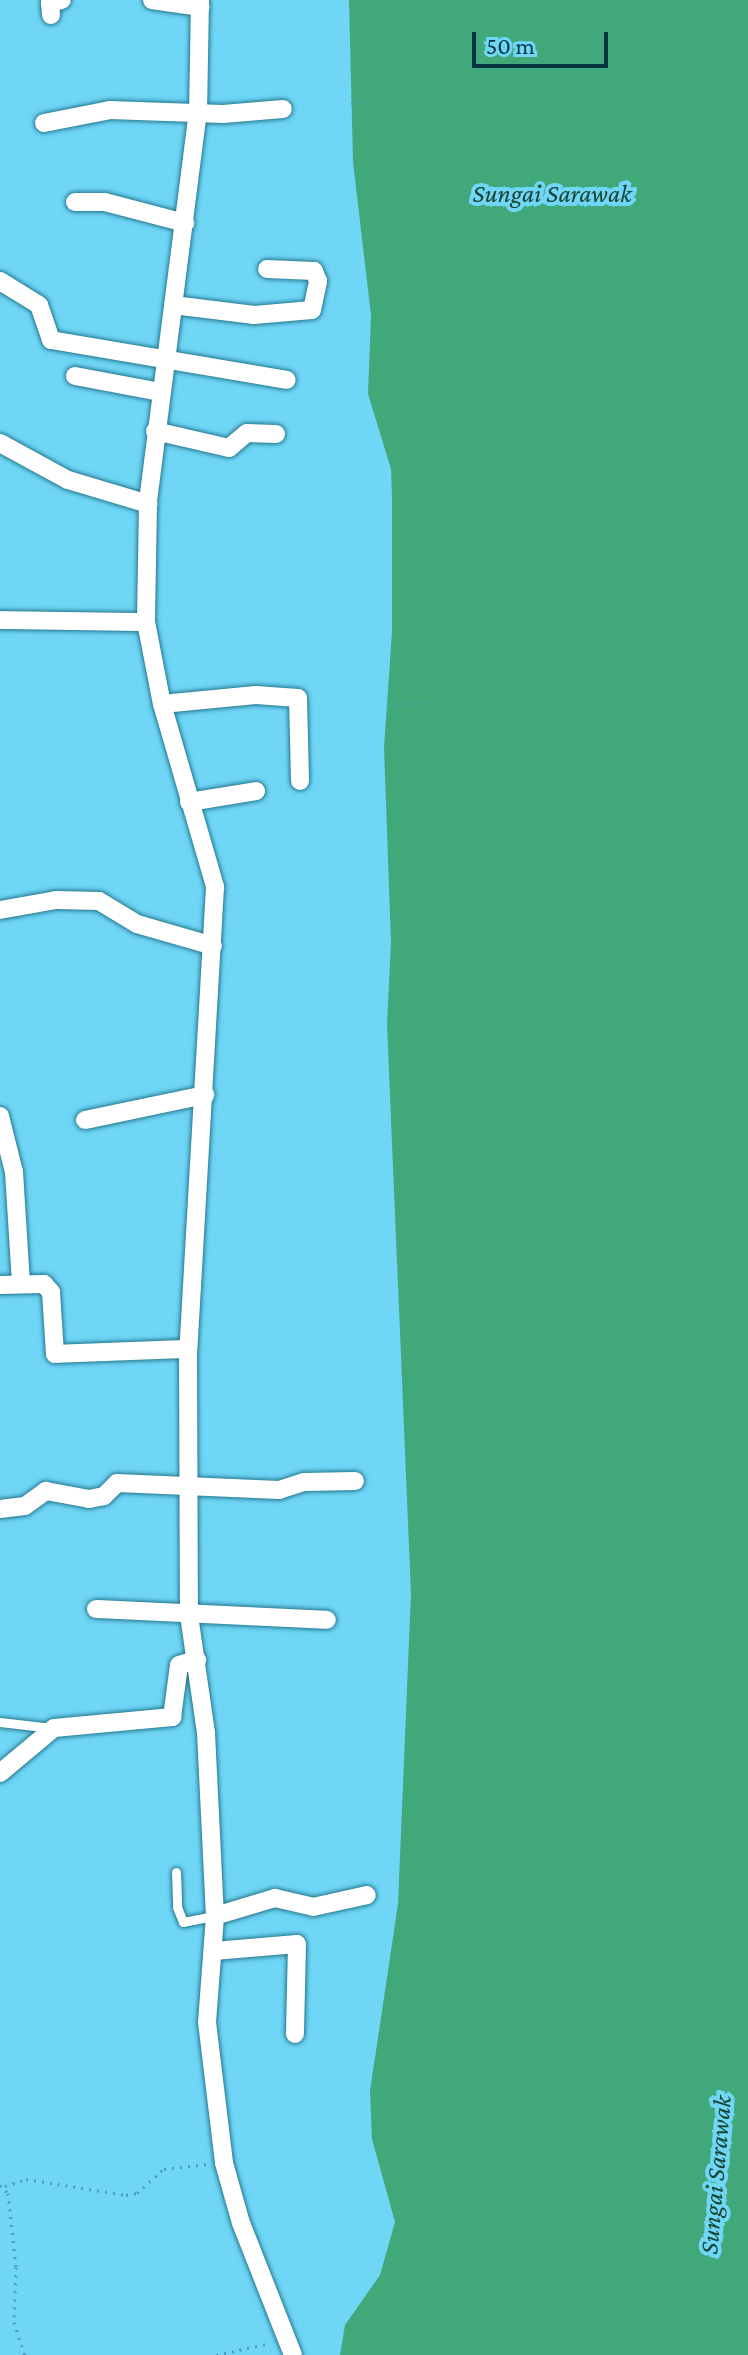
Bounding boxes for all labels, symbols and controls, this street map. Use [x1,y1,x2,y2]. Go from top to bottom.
scale bar [476,16,612,66]
text: 50 m [486,32,535,59]
water label: Sungai Sarawak [472,178,632,210]
water label: Sungai Sarawak [694,2094,738,2256]

